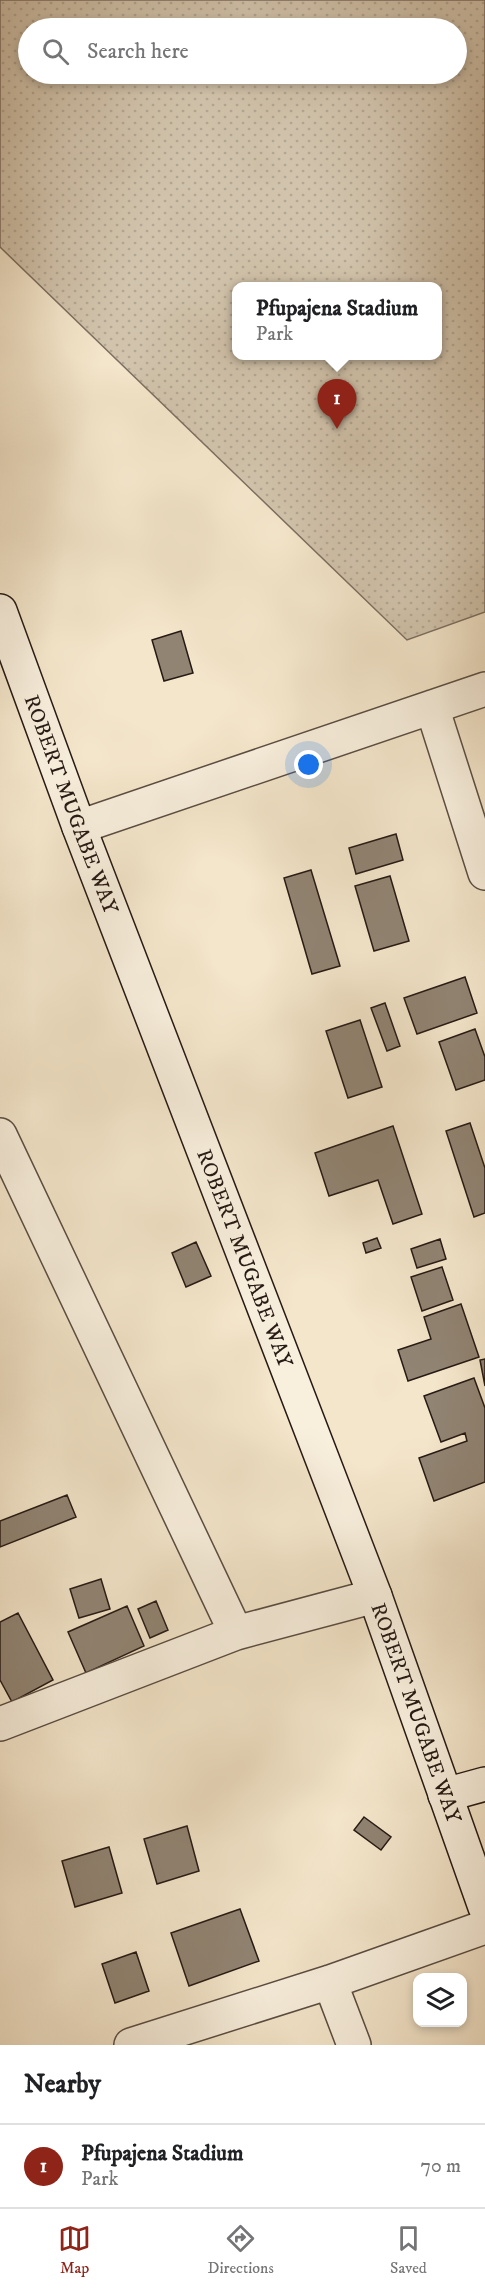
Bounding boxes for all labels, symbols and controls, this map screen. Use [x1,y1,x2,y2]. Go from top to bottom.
search box [18,18,467,84]
icon: search [39,35,72,68]
text: Search here [87,38,189,65]
popup [232,282,442,360]
text: Pfupajena Stadium [256,295,418,322]
text: Park [256,322,293,347]
pin: 1 [318,380,356,429]
street label: ROBERT MUGABE WAY [18,691,124,919]
your location [294,750,323,779]
street label: ROBERT MUGABE WAY [190,1146,298,1372]
street label: ROBERT MUGABE WAY [364,1600,467,1828]
map controls [413,1973,467,2027]
button: layers [413,1973,467,2027]
text: Nearby [24,2068,101,2101]
text: Pfupajena Stadium [81,2140,243,2167]
text: 1 [40,2154,47,2179]
text: 70 m [420,2154,461,2179]
text: Park [81,2167,118,2192]
tab: Map [58,2222,91,2278]
tab: Directions [207,2222,274,2278]
tab: Saved [390,2222,427,2278]

